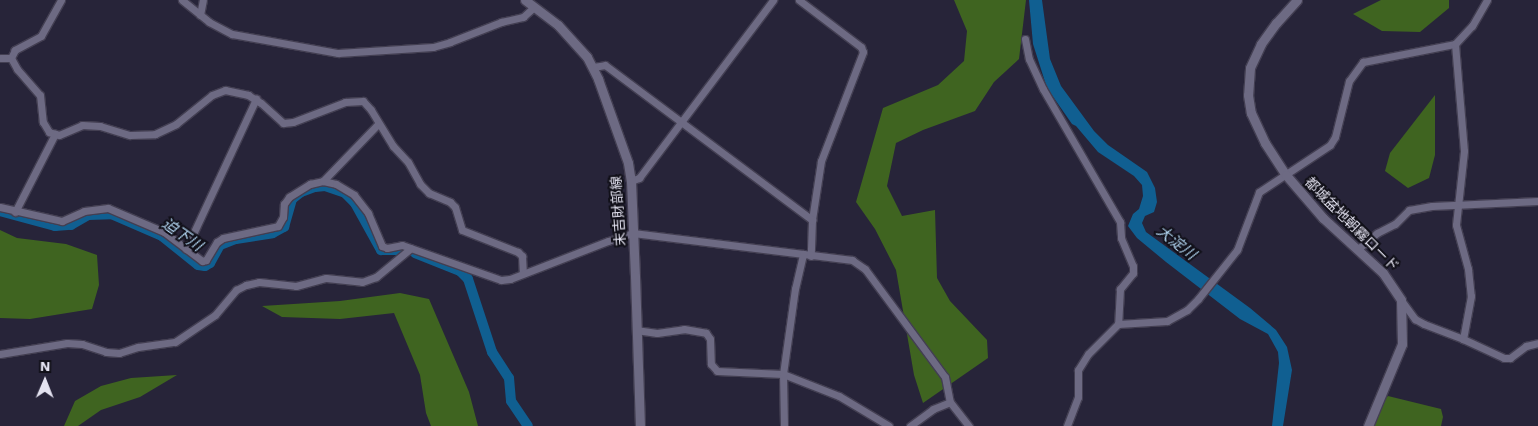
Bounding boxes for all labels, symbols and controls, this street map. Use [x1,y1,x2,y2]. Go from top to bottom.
street label: 都城盆地朝霧ロード [1302,174,1402,274]
street label: 末吉財部線 [607,175,629,247]
water label: 迫下川 [158,215,206,255]
water label: 大淀川 [1153,222,1199,264]
north arrow [20,356,70,406]
text: N [40,358,51,374]

